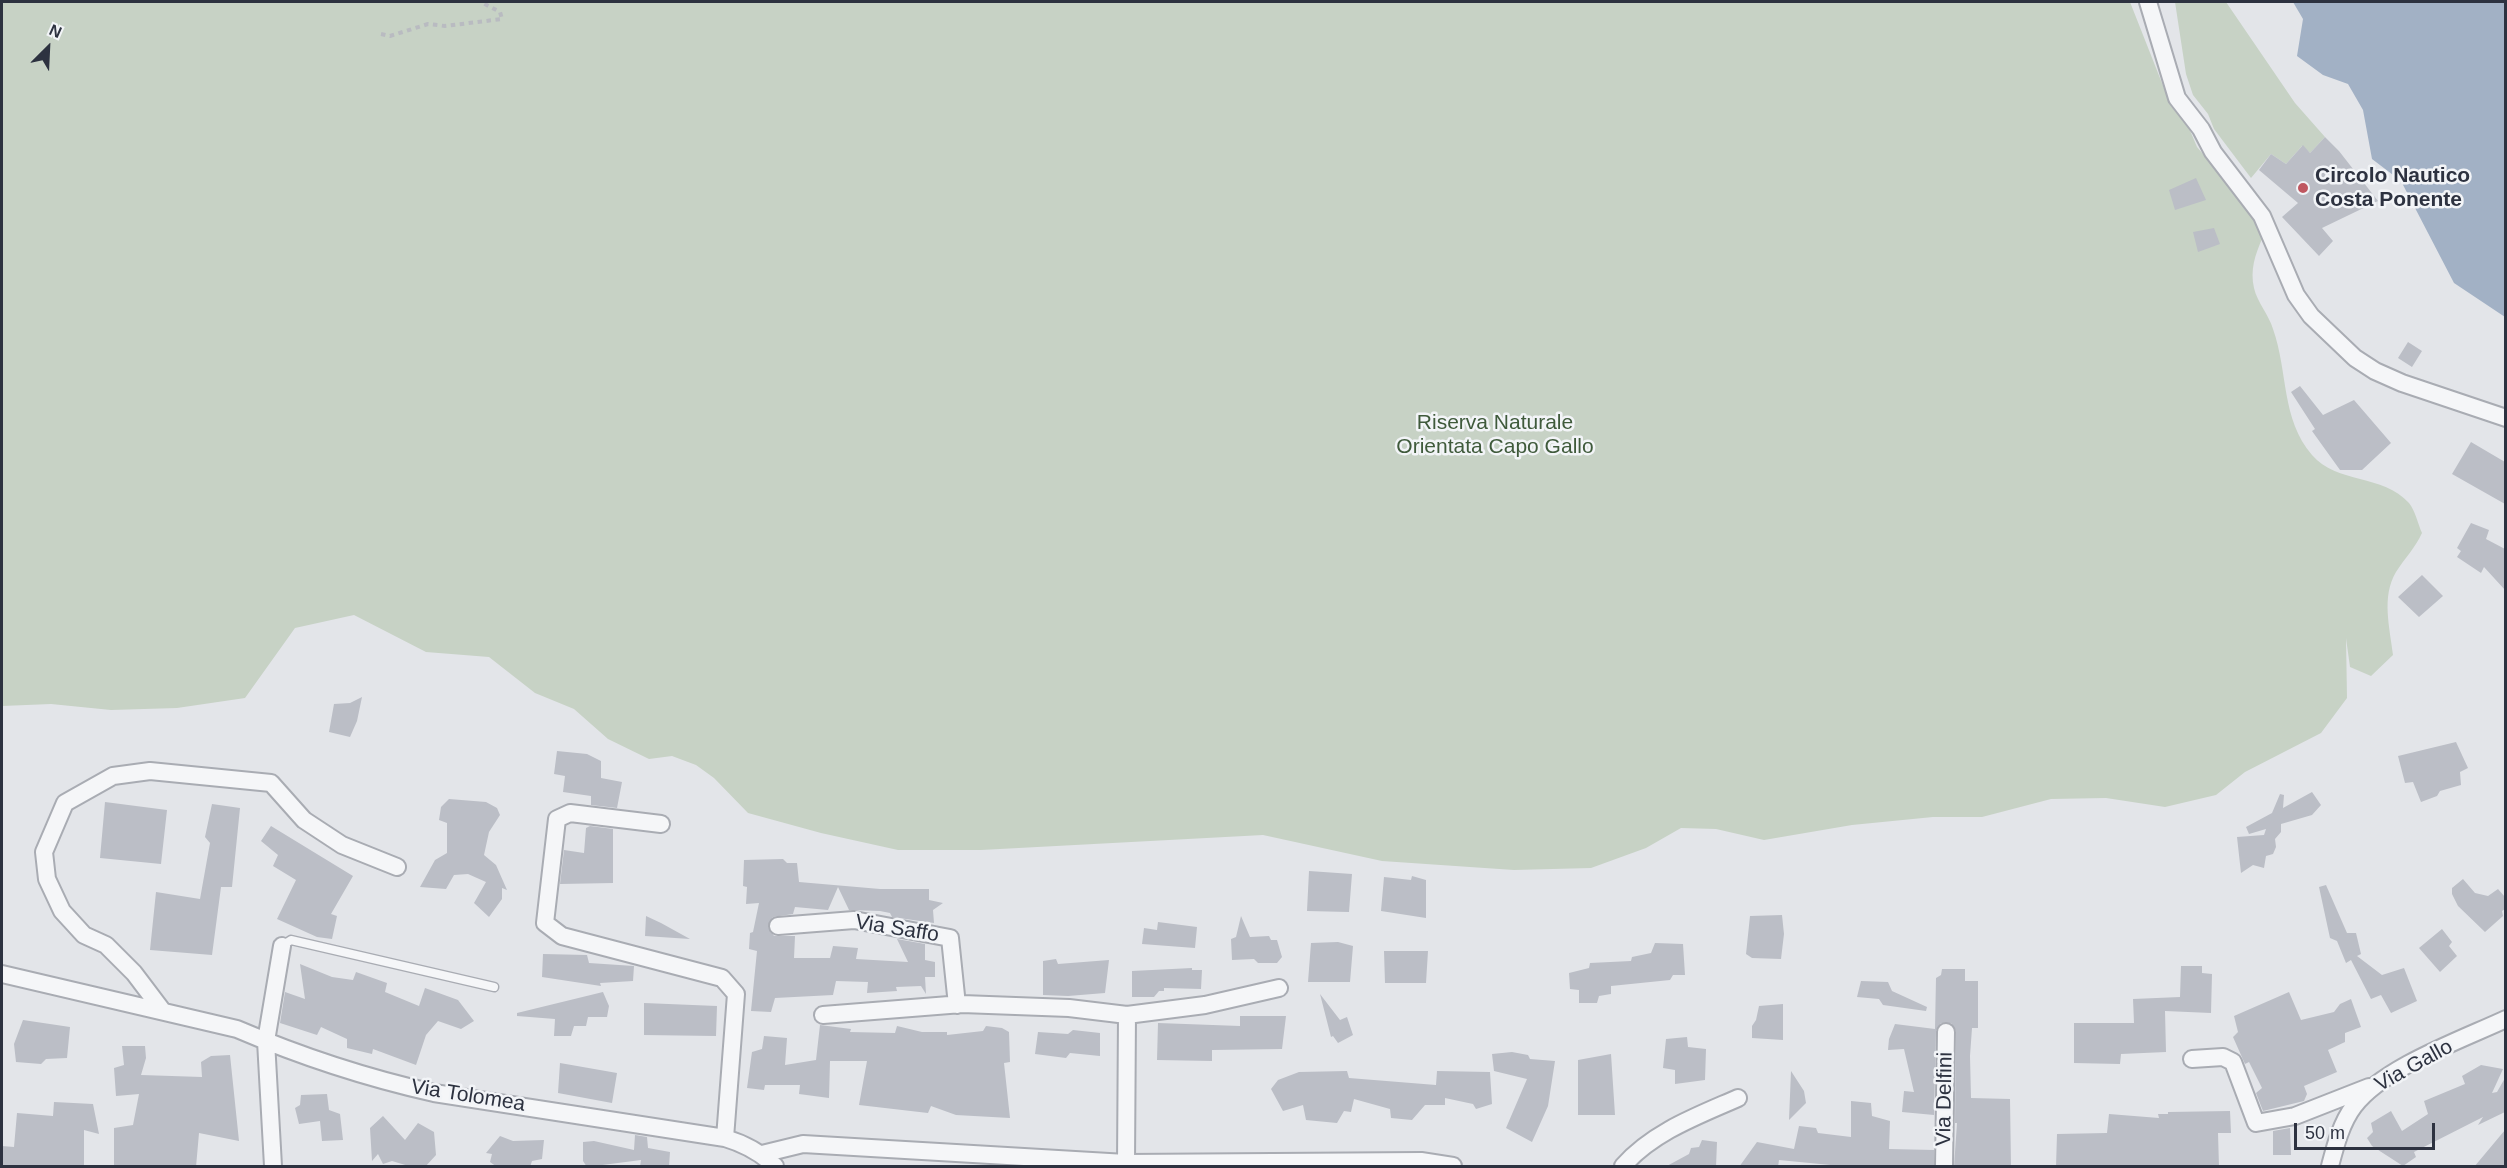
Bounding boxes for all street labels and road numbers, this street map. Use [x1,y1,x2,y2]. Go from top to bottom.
street label: Via Saffo [853,910,941,948]
street label: Via Gallo [2371,1034,2457,1098]
street label: Via Delfini [1932,1052,1958,1146]
street label: Via Tolomea [409,1075,527,1117]

